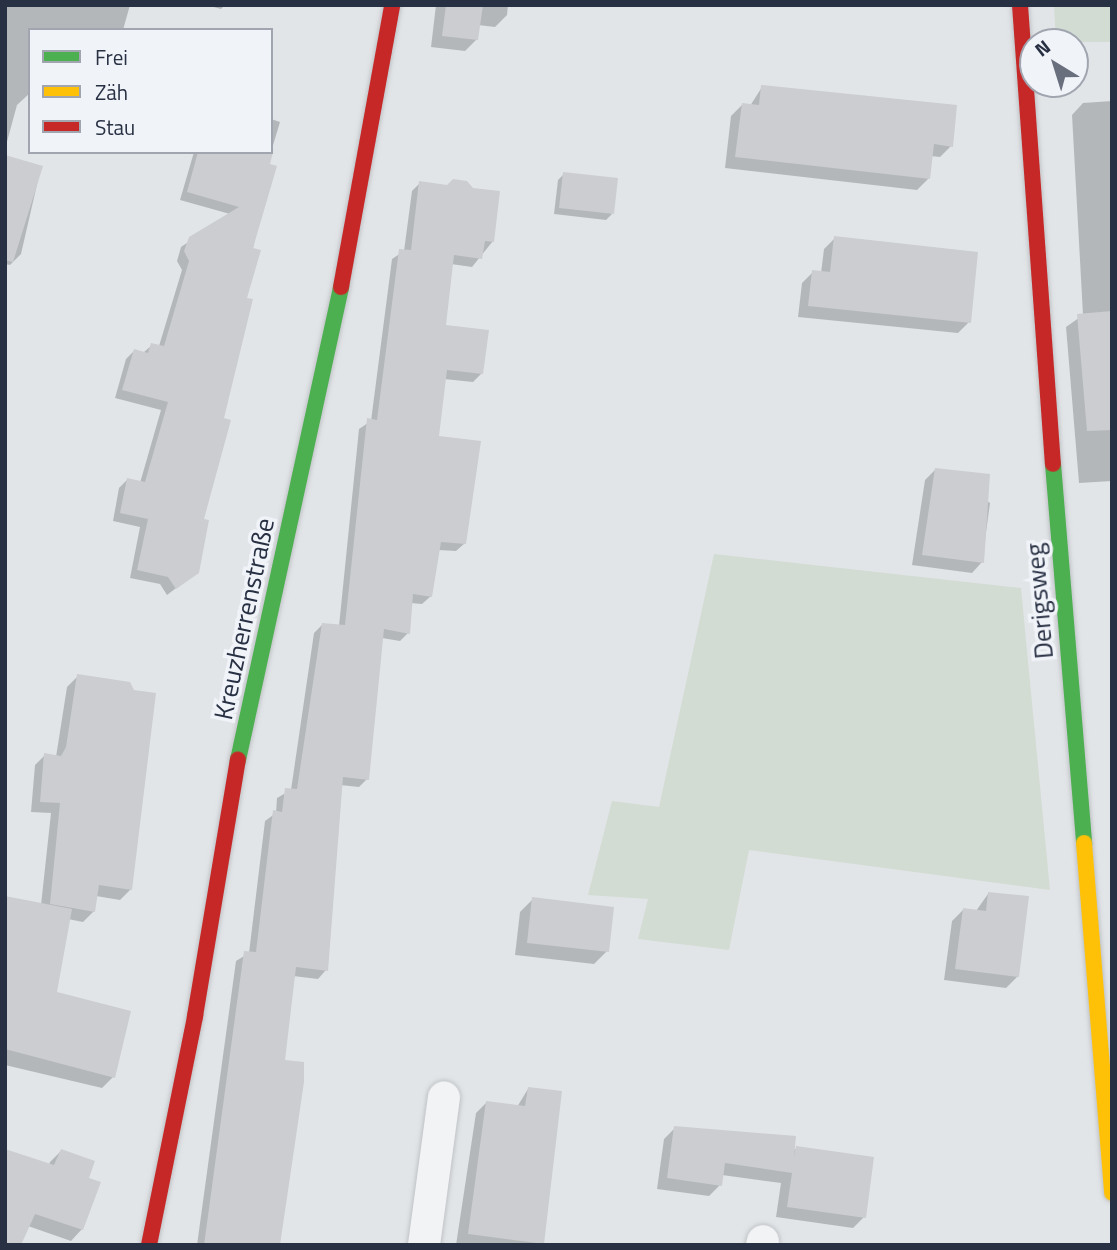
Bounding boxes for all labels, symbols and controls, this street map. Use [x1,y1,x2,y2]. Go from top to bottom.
legend [28,28,273,154]
north arrow [1019,28,1089,98]
text: N [1028,32,1056,63]
text: Frei [95,41,128,73]
text: Zäh [95,76,128,108]
text: Stau [95,111,135,143]
street label: Kreuzherrenstraße [207,515,281,723]
street label: Derigsweg [1018,542,1060,660]

